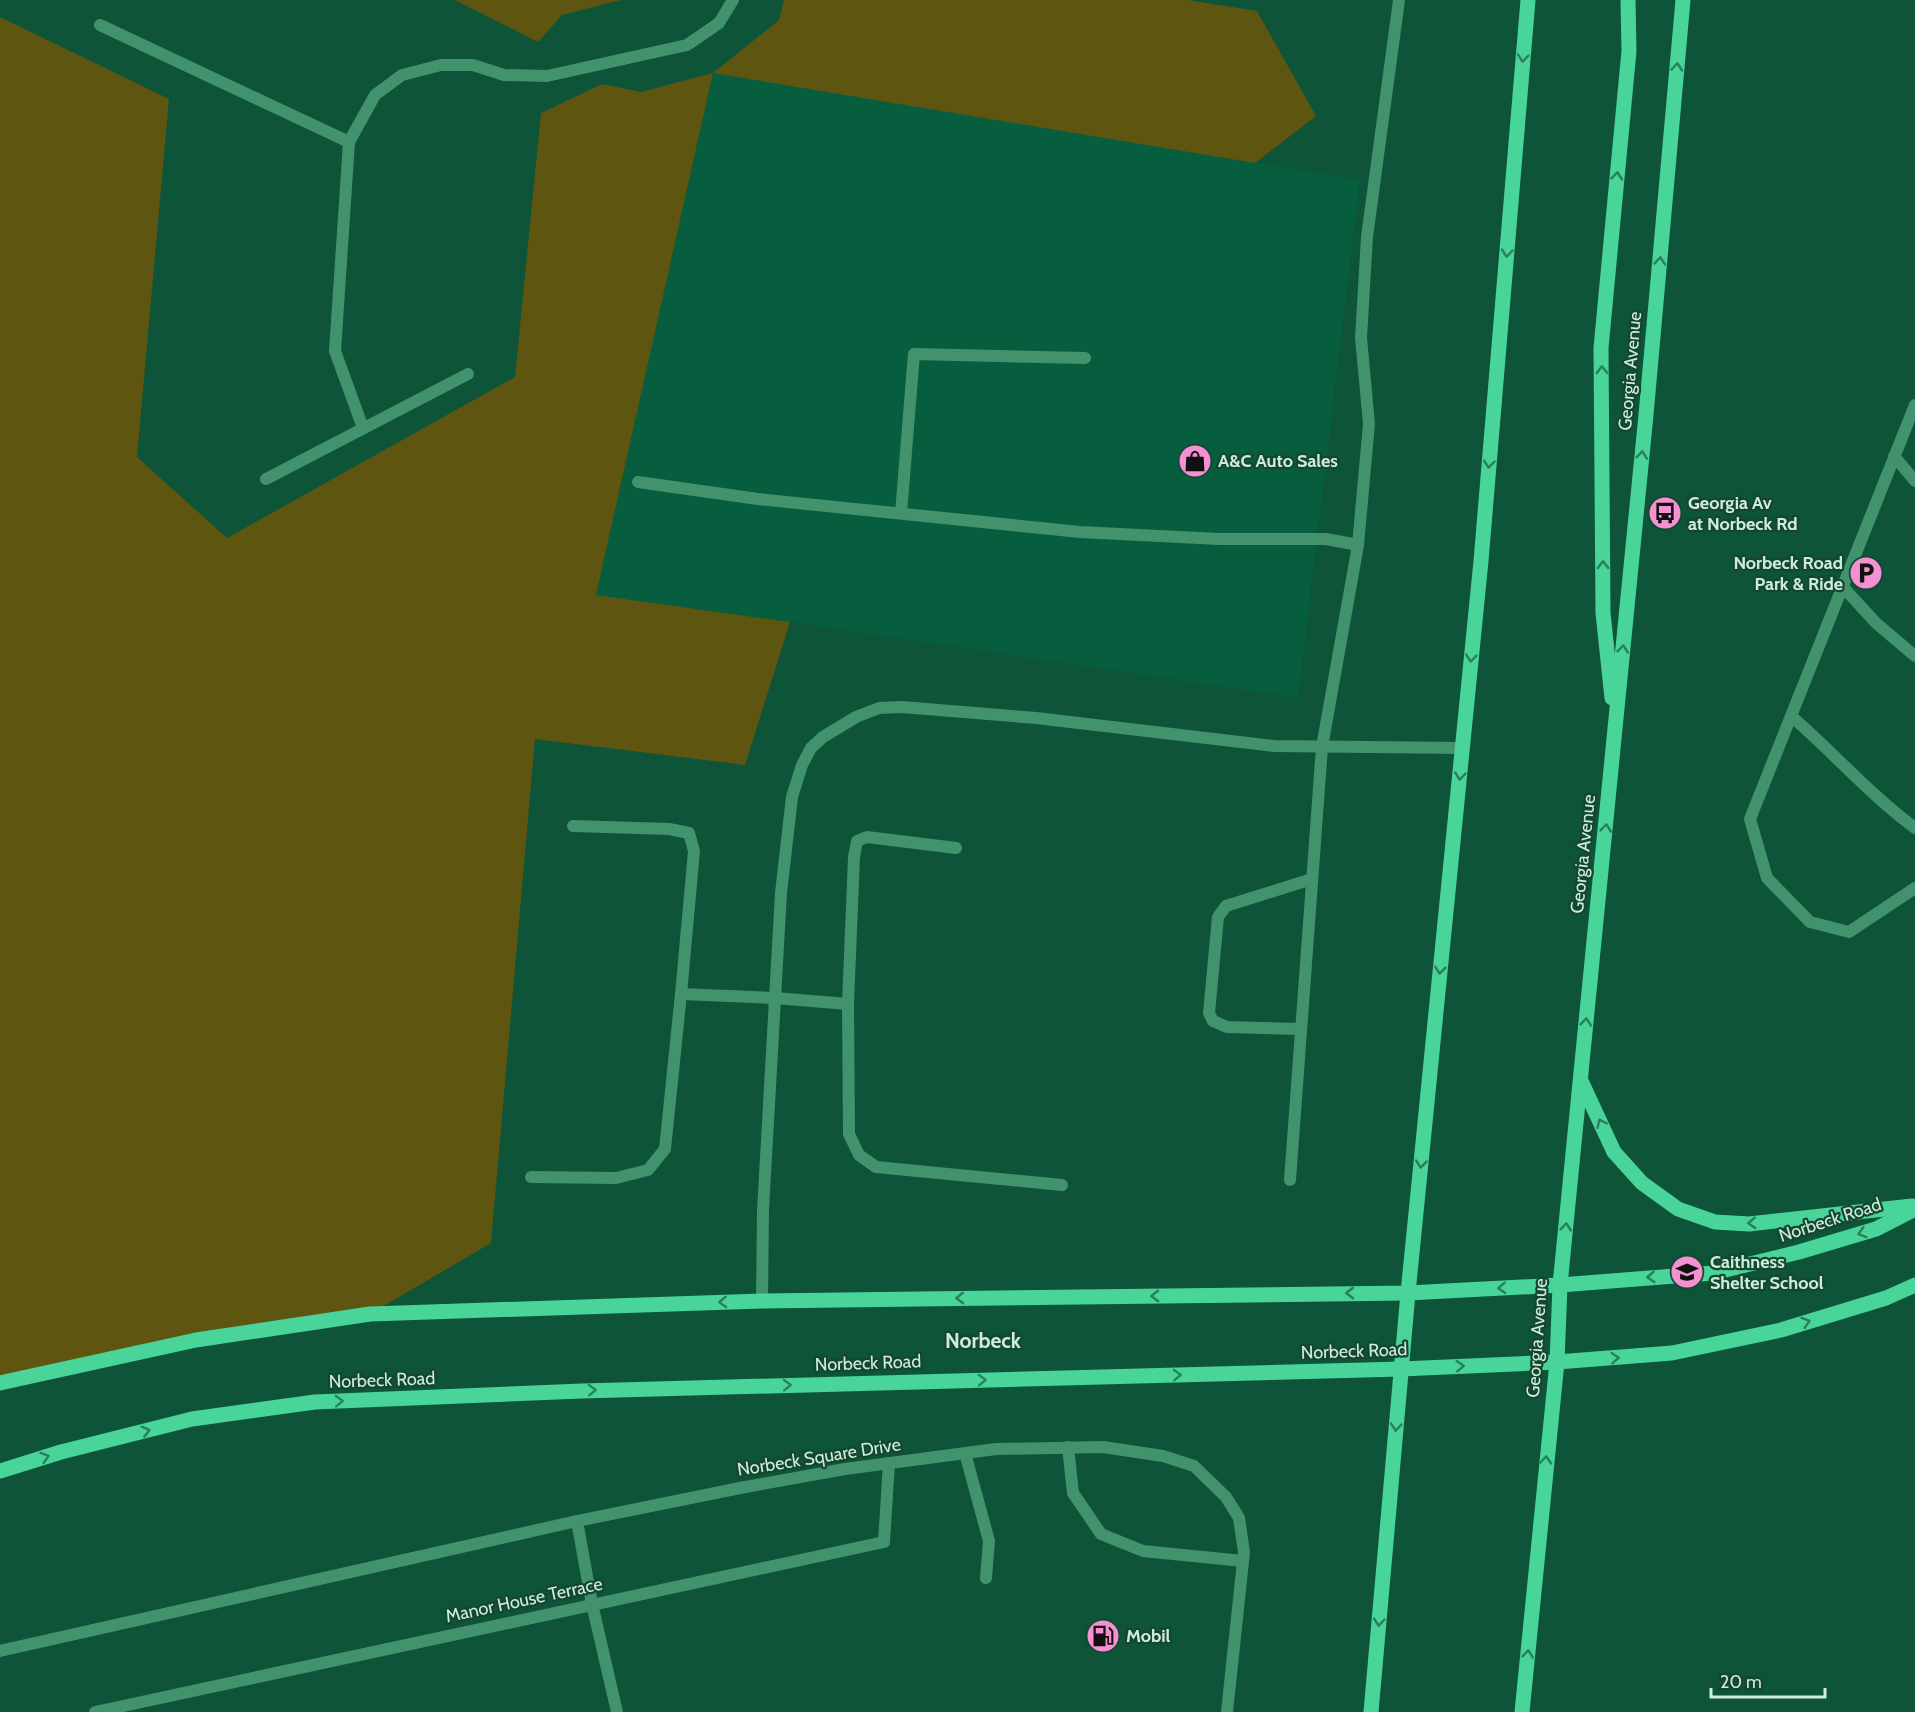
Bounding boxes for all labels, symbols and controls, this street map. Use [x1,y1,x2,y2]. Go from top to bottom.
one-way arrow [1517,54,1530,63]
one-way arrow [1670,62,1683,71]
one-way arrow [1610,172,1623,181]
one-way arrow [1501,248,1514,257]
one-way arrow [1653,256,1666,265]
street label: Georgia Avenue [1614,310,1646,432]
one-way arrow [1596,366,1608,375]
shop icon: A&C Auto Sales [1177,443,1213,479]
place label: A&C Auto Sales [1218,450,1338,472]
one-way arrow [1635,450,1648,460]
one-way arrow [1483,459,1496,468]
place label: Georgia Av at Norbeck Rd [1688,492,1797,535]
bus stop icon: Georgia Av at Norbeck Rd [1647,495,1683,531]
place label: Norbeck Road Park & Ride [1733,552,1843,595]
parking icon: Norbeck Road Park & Ride [1848,555,1884,591]
one-way arrow [1597,561,1609,570]
one-way arrow [1616,645,1629,654]
one-way arrow [1465,653,1478,662]
one-way arrow [1454,772,1467,781]
street label: Georgia Avenue [1566,793,1600,915]
one-way arrow [1599,823,1612,833]
one-way arrow [1434,966,1447,975]
one-way arrow [1579,1017,1592,1027]
one-way arrow [1596,1119,1608,1130]
one-way arrow [1415,1160,1428,1169]
street label: Norbeck Road [1776,1193,1884,1247]
one-way arrow [1748,1216,1757,1229]
one-way arrow [1559,1222,1572,1231]
one-way arrow [1857,1226,1868,1238]
place label: Caithness Shelter School [1710,1251,1824,1294]
school or university icon: Caithness Shelter School [1669,1254,1705,1290]
one-way arrow [1647,1270,1656,1283]
street label: Georgia Avenue [1522,1278,1552,1398]
one-way arrow [1497,1282,1506,1295]
one-way arrow [1345,1287,1354,1299]
one-way arrow [1150,1289,1159,1302]
one-way arrow [955,1291,964,1304]
one-way arrow [718,1296,727,1309]
one-way arrow [1800,1317,1811,1329]
district label: Norbeck [945,1328,1022,1353]
street label: Norbeck Road [1300,1338,1408,1364]
street label: Norbeck Road [814,1350,922,1376]
one-way arrow [1610,1351,1619,1364]
one-way arrow [1455,1360,1464,1373]
street label: Norbeck Road [328,1367,436,1393]
one-way arrow [1173,1369,1182,1381]
one-way arrow [978,1374,987,1386]
one-way arrow [783,1379,792,1391]
one-way arrow [588,1384,597,1397]
one-way arrow [334,1394,343,1407]
one-way arrow [1390,1423,1403,1432]
one-way arrow [141,1425,151,1438]
street label: Norbeck Square Drive [736,1433,902,1481]
one-way arrow [39,1452,50,1464]
one-way arrow [1539,1455,1552,1464]
street label: Manor House Terrace [444,1573,604,1627]
one-way arrow [1373,1617,1386,1626]
fuel station icon: Mobil [1085,1618,1121,1654]
place label: Mobil [1126,1625,1171,1647]
one-way arrow [1521,1649,1534,1658]
scale bar [1711,1661,1825,1699]
text: 20 m [1720,1671,1762,1693]

